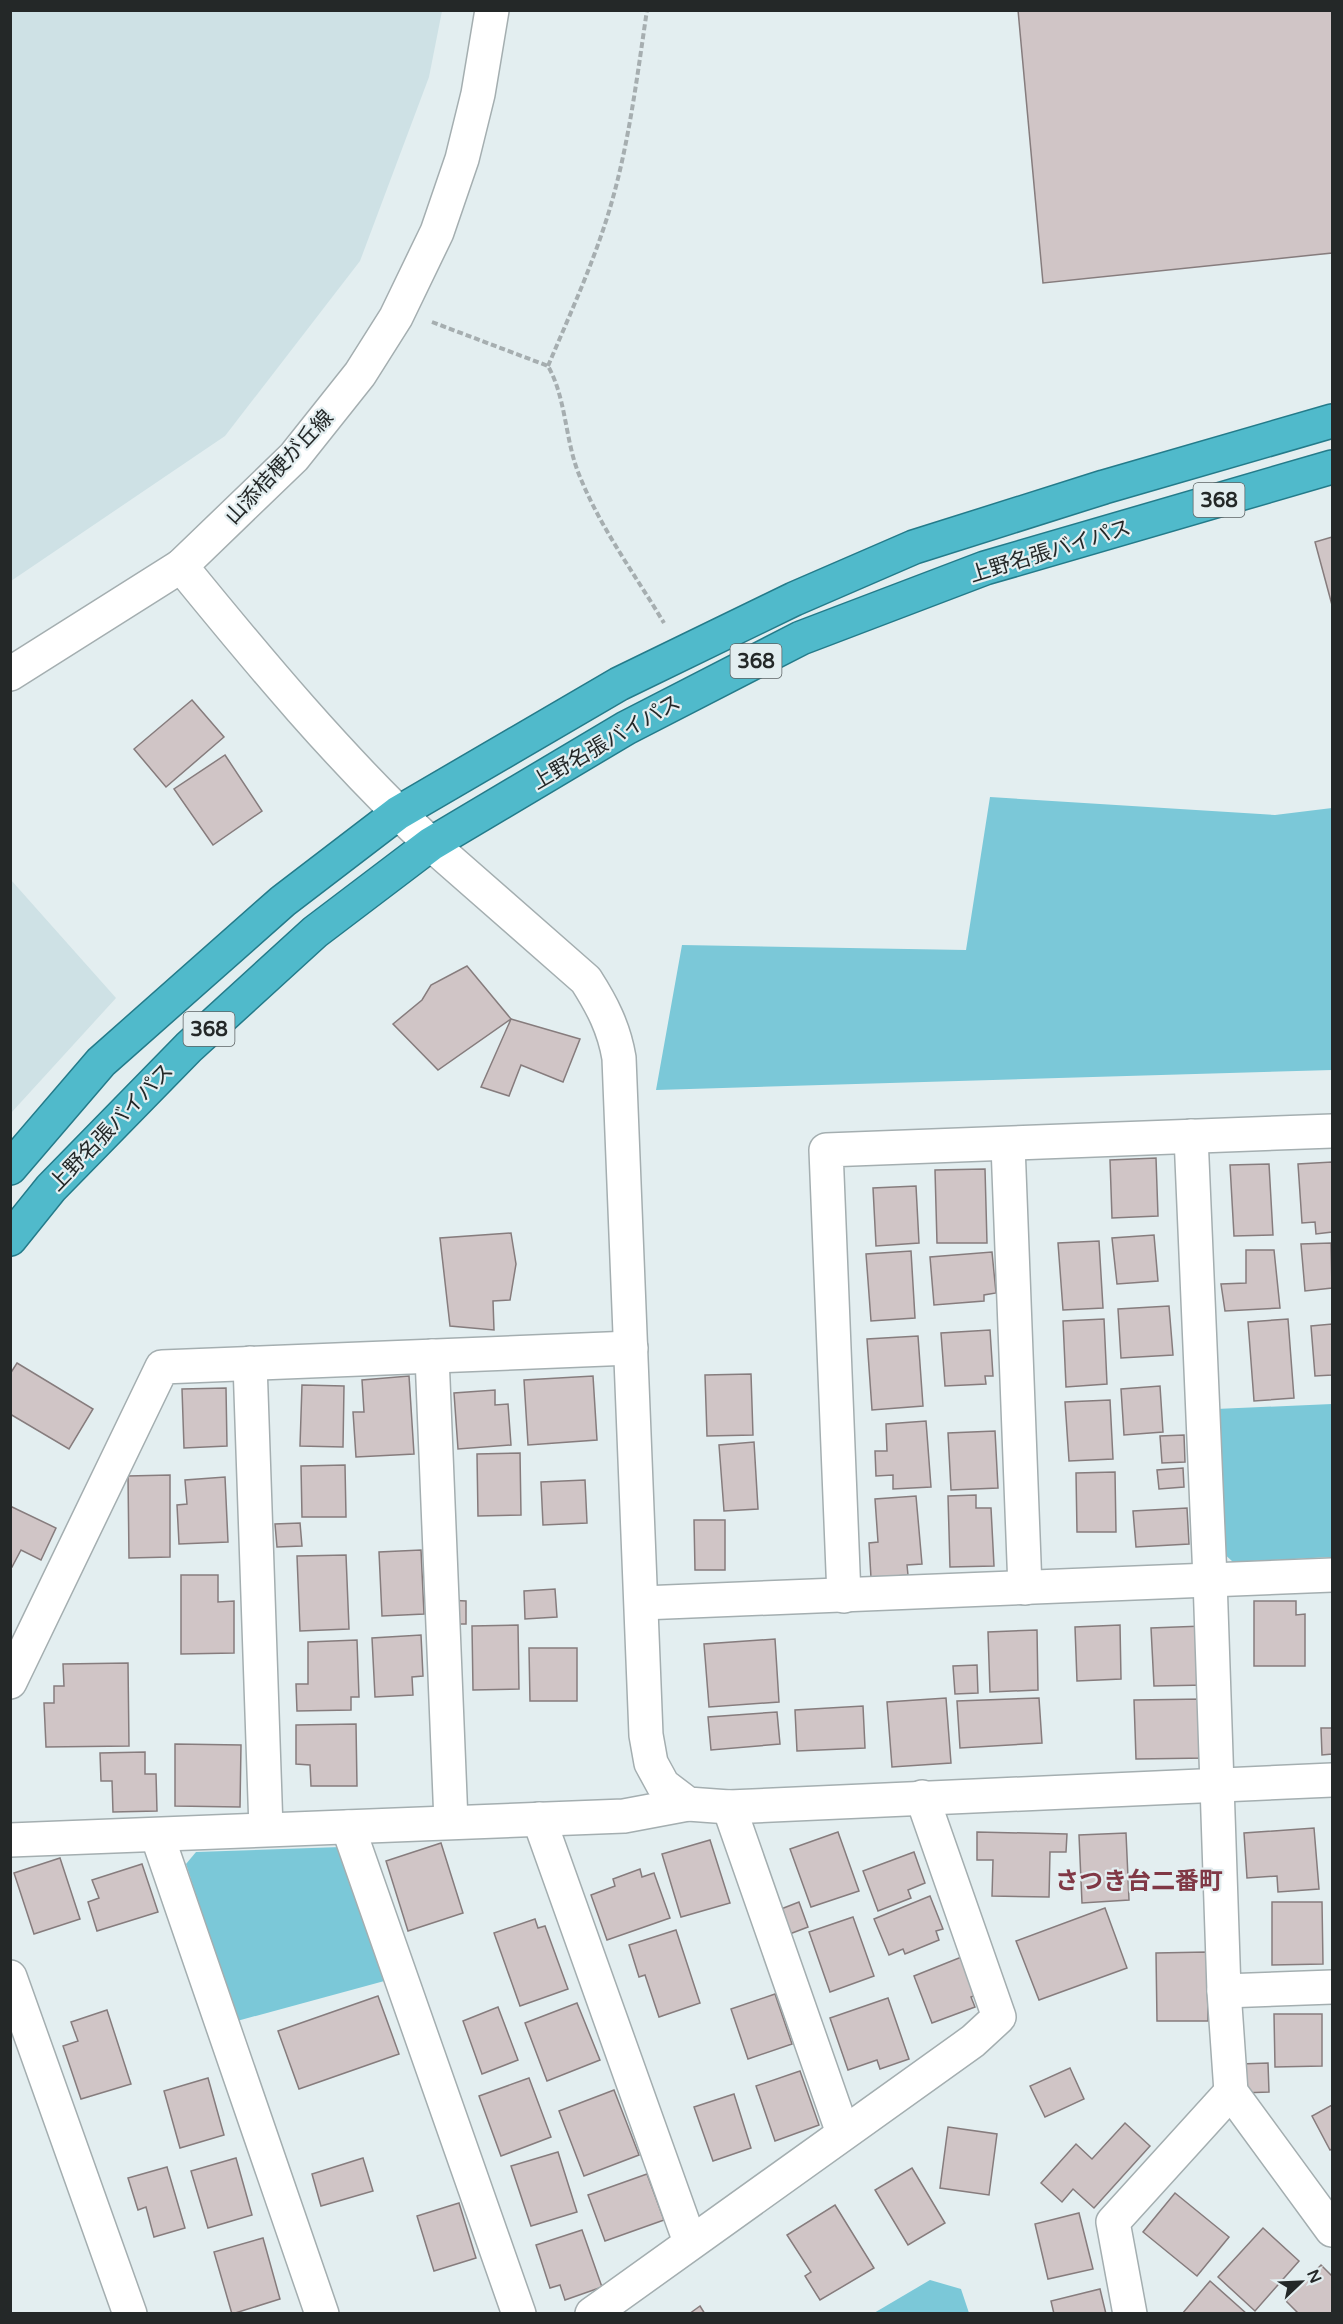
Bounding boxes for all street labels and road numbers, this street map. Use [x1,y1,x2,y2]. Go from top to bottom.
street label: 山添桔梗が丘線 [220,405,339,530]
road number: 368 [1194,483,1244,517]
street label: 上野名張バイパス [966,515,1134,588]
road number: 368 [730,644,782,678]
street label: 上野名張バイパス [527,690,685,795]
road number: 368 [184,1012,234,1046]
street label: 上野名張バイパス [44,1058,179,1196]

